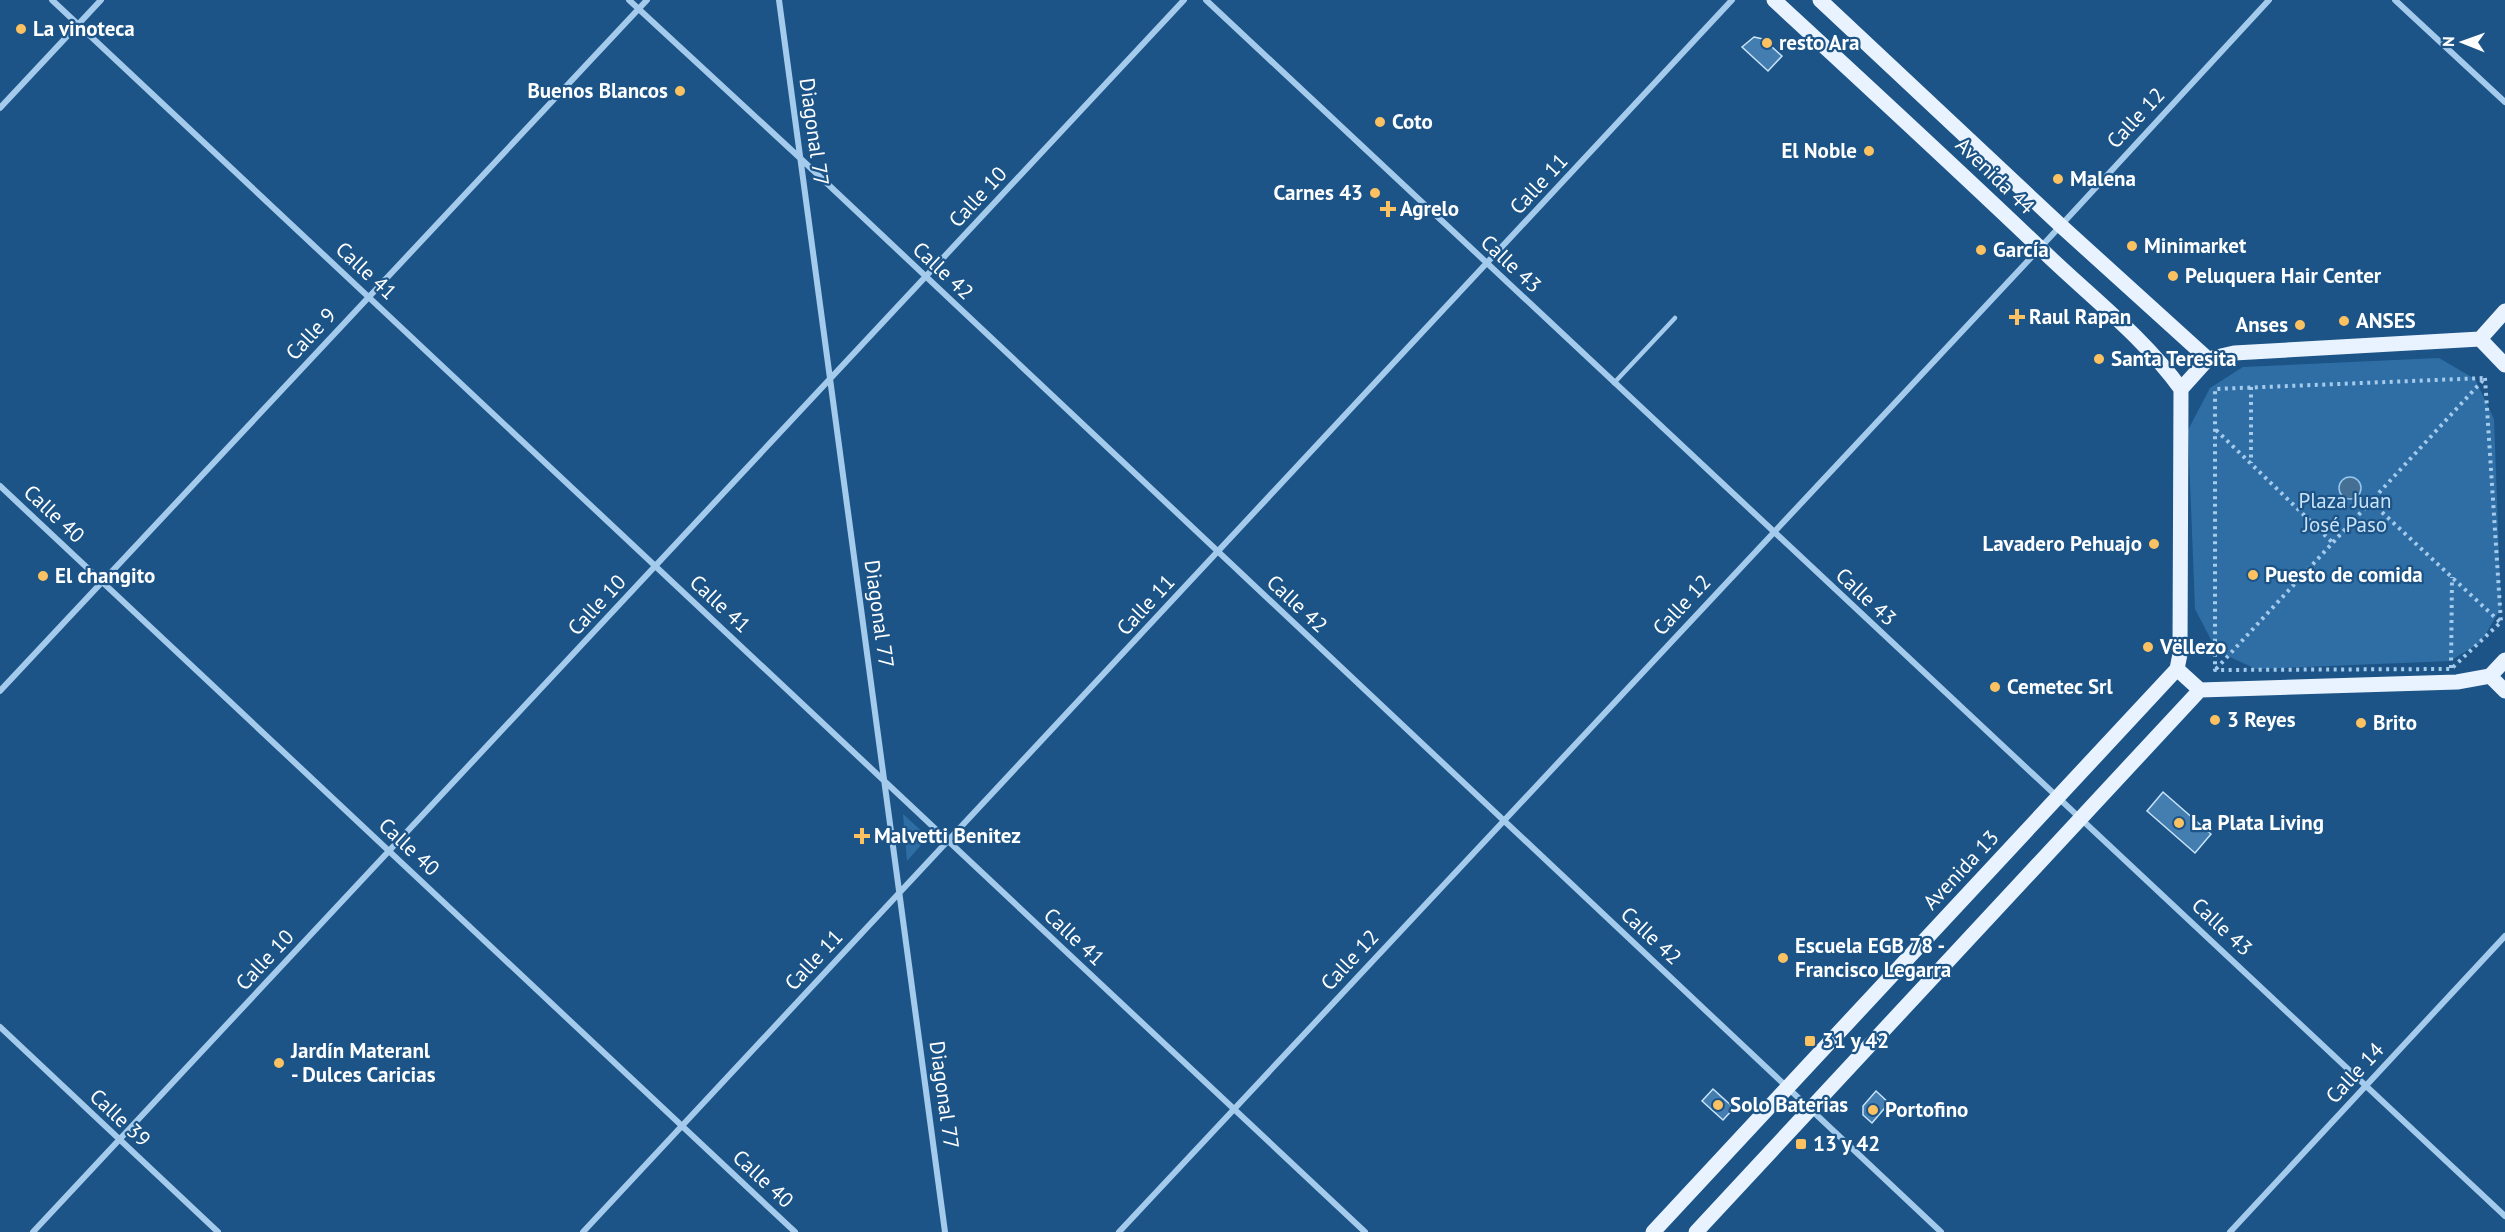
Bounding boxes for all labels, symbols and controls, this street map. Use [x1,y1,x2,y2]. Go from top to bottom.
north arrow [2433,12,2493,72]
place label: La vinoteca [33,15,135,42]
marker: La vinoteca [14,22,28,36]
place label: resto Ara [1779,29,1859,56]
marker: resto Ara [1760,36,1774,50]
text: N [2438,36,2458,47]
street label: Diagonal 77 [794,76,835,188]
place label: Buenos Blancos [527,77,668,104]
street label: Calle 12 [2101,82,2171,154]
marker: Buenos Blancos [673,84,687,98]
place label: Coto [1392,108,1433,135]
marker: Coto [1373,115,1387,129]
street label: Avenida 44 [1950,131,2040,220]
place label: El Noble [1781,137,1857,164]
marker: El Noble [1862,144,1876,158]
street label: Calle 11 [1504,148,1574,220]
street label: Calle 10 [943,161,1013,233]
place label: Malena [2070,165,2136,192]
marker: Malena [2051,172,2065,186]
place label: Carnes 43 [1274,179,1363,206]
marker: Carnes 43 [1368,186,1382,200]
place label: Agrelo [1400,195,1459,222]
marker: Agrelo [1381,202,1395,216]
street label: Calle 43 [1475,229,1547,299]
place label: Minimarket [2144,232,2247,259]
street label: Calle 41 [330,236,402,306]
street label: Calle 42 [907,236,979,306]
place label: García [1993,236,2049,263]
marker: Minimarket [2125,239,2139,253]
marker: García [1974,243,1988,257]
place label: Peluquera Hair Center [2185,262,2382,289]
marker: Peluquera Hair Center [2166,269,2180,283]
street label: Calle 9 [280,302,342,366]
place label: Raul Rapan [2029,303,2131,330]
place label: ANSES [2356,307,2416,334]
marker: Raul Rapan [2010,310,2024,324]
place label: Anses [2235,311,2288,338]
marker: ANSES [2337,314,2351,328]
marker: Anses [2293,318,2307,332]
place label: Santa Teresita [2111,345,2237,372]
marker: Santa Teresita [2092,352,2106,366]
street label: Calle 40 [18,479,90,549]
park label: Plaza Juan José Paso [2298,487,2392,538]
place label: Lavadero Pehuajo [1982,530,2142,557]
marker: Lavadero Pehuajo [2147,537,2161,551]
street label: Diagonal 77 [859,558,900,670]
place label: Puesto de comida [2265,561,2423,588]
place label: El changito [55,562,155,589]
street label: Calle 43 [1830,562,1902,632]
marker: Puesto de comida [2246,568,2260,582]
marker: El changito [36,569,50,583]
street label: Calle 10 [562,569,632,641]
street label: Calle 41 [684,569,756,639]
street label: Calle 11 [1111,569,1181,641]
street label: Calle 42 [1261,569,1333,639]
street label: Calle 12 [1647,569,1717,641]
place label: Vëllezo [2159,633,2226,660]
marker: Vëllezo [2141,640,2155,654]
place label: Cemetec Srl [2007,673,2113,700]
marker: Cemetec Srl [1988,680,2002,694]
place label: 3 Reyes [2227,706,2296,733]
place label: Brito [2373,709,2417,736]
marker: 3 Reyes [2208,713,2222,727]
marker: Brito [2354,716,2368,730]
place label: La Plata Living [2191,809,2324,836]
street label: Calle 40 [373,812,445,882]
marker: La Plata Living [2172,816,2186,830]
place label: Malvetti Benitez [874,822,1021,849]
street label: Avenida 13 [1917,824,2004,915]
marker: Malvetti Benitez [855,829,869,843]
street label: Calle 43 [2186,892,2258,962]
street label: Calle 42 [1615,901,1687,971]
street label: Calle 41 [1038,902,1110,972]
street label: Calle 10 [230,924,300,996]
street label: Calle 11 [779,924,849,996]
street label: Calle 12 [1315,924,1385,996]
place label: Escuela EGB 78 - Francisco Legarra [1795,932,1951,983]
marker: Escuela EGB 78 - Francisco Legarra [1776,951,1790,965]
place label: 31 y 42 [1822,1027,1889,1054]
marker: 31 y 42 [1803,1034,1817,1048]
place label: Jardín Materanl - Dulces Caricias [290,1037,436,1088]
street label: Calle 14 [2320,1037,2390,1109]
street label: Diagonal 77 [924,1039,965,1151]
marker: Jardín Materanl - Dulces Caricias [272,1056,286,1070]
street label: Calle 39 [84,1083,156,1153]
place label: Solo Baterias [1730,1091,1848,1118]
place label: Portofino [1885,1096,1968,1123]
marker: Solo Baterias [1711,1098,1725,1112]
marker: Portofino [1866,1103,1880,1117]
place label: 13 y 42 [1813,1130,1880,1157]
marker: 13 y 42 [1794,1137,1808,1151]
street label: Calle 40 [727,1144,799,1214]

